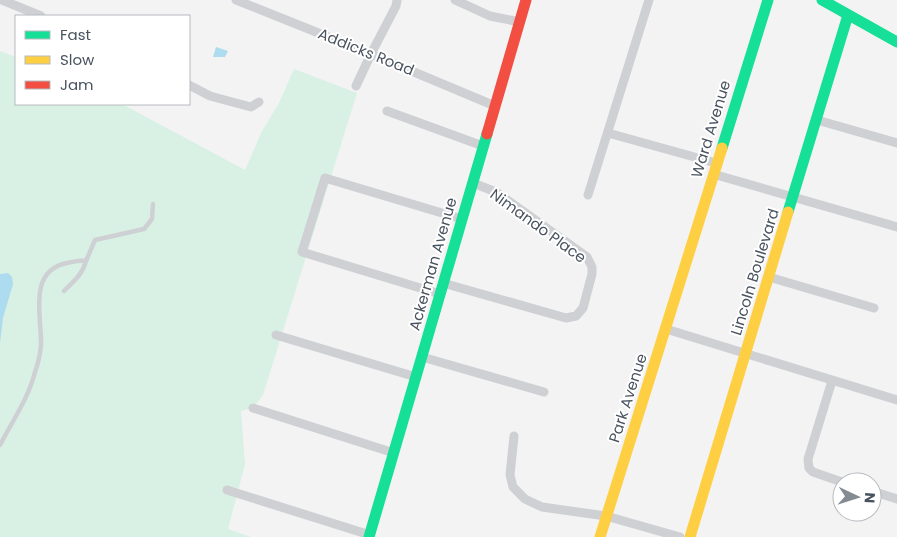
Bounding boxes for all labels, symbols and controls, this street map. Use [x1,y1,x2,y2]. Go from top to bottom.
legend [15,15,190,105]
street label: Addicks Road [315,23,417,80]
text: Fast [60,24,91,45]
text: Slow [60,49,95,70]
text: Jam [60,74,94,95]
street label: Ward Avenue [686,78,735,180]
street label: Nimando Place [486,184,591,268]
street label: Ackerman Avenue [403,195,462,333]
street label: Lincoln Boulevard [725,206,784,338]
street label: Park Avenue [603,351,652,445]
north arrow [832,472,882,522]
text: N [860,492,880,504]

